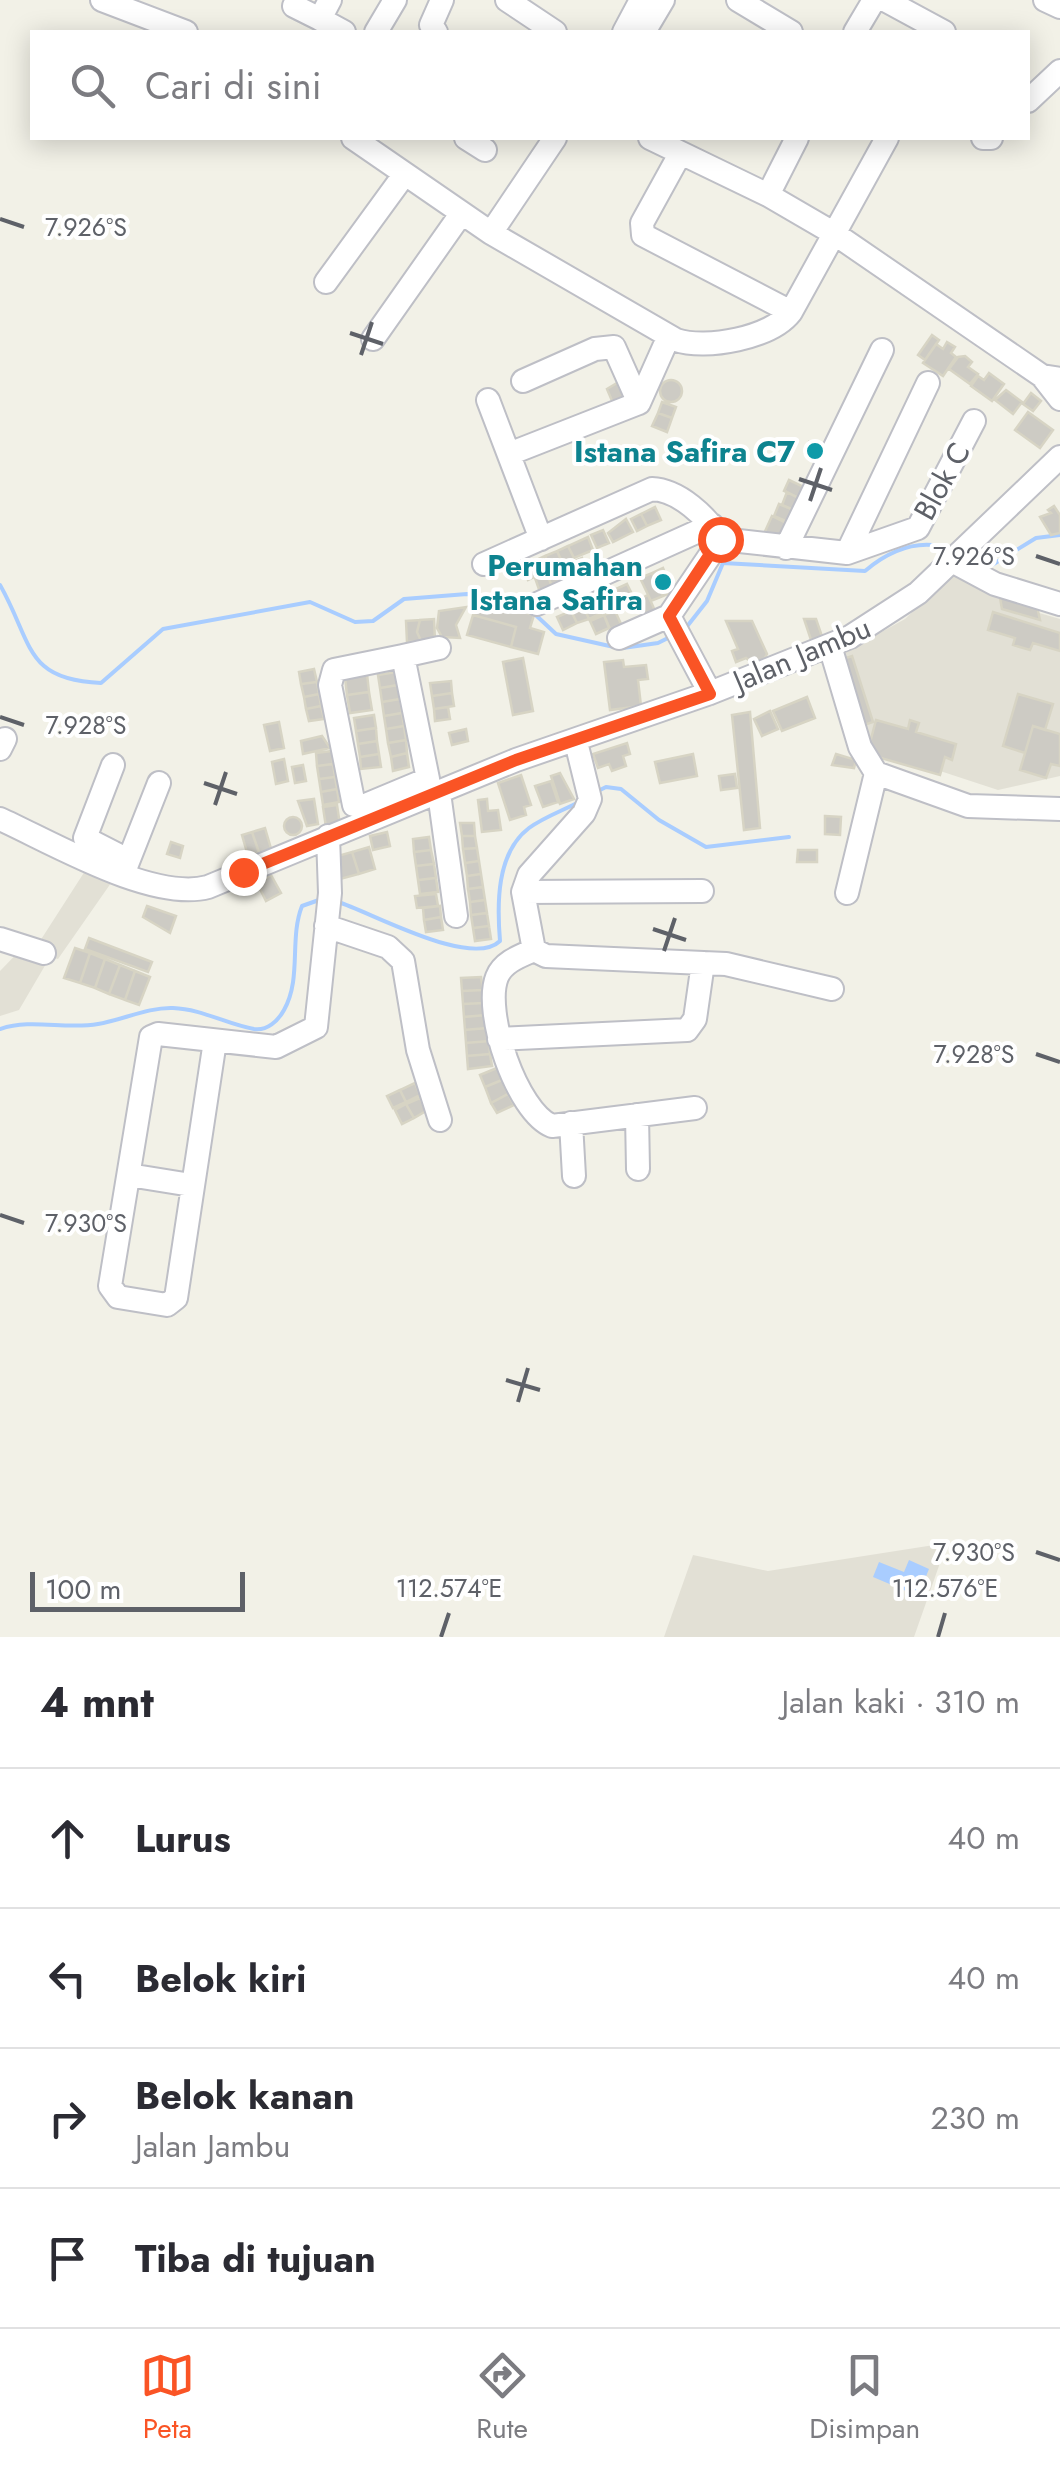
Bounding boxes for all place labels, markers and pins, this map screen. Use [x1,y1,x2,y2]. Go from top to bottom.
place label: Istana Safira C7 [574,430,796,473]
marker: Istana Safira C7 [804,440,826,462]
place label: Perumahan Istana Safira [470,544,643,621]
marker: Perumahan Istana Safira [652,571,674,593]

